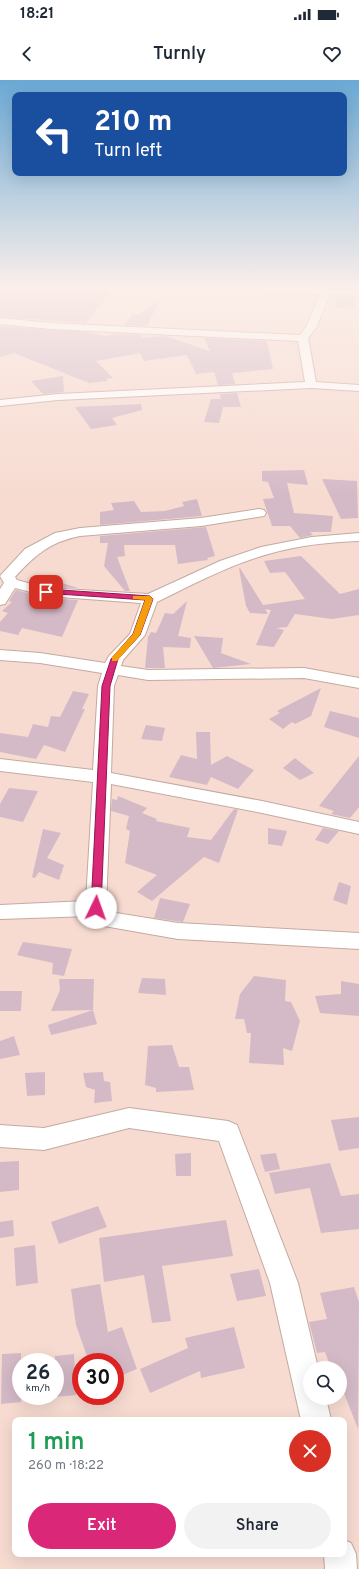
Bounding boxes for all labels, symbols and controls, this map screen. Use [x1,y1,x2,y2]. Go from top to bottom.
text: 18:21 [20,5,54,24]
icon: back [16,43,38,65]
text: Turnly [153,43,206,66]
icon: heart [321,43,343,65]
text: 210 m [94,105,172,141]
icon: left [28,108,80,160]
text: Turn left [94,140,162,163]
pin [29,575,63,609]
icon: arrive [35,581,57,603]
position arrow [75,887,117,929]
speed limit sign: 30 [72,1353,124,1405]
text: 26 [26,1361,50,1387]
map controls [303,1361,347,1405]
button: search [303,1361,347,1405]
text: km/h [26,1382,50,1395]
text: 1 min [28,1428,85,1458]
button: close [289,1430,331,1472]
text: 260 m · 18:22 [28,1458,104,1474]
button: Exit [28,1503,176,1549]
button: Share [184,1503,331,1549]

